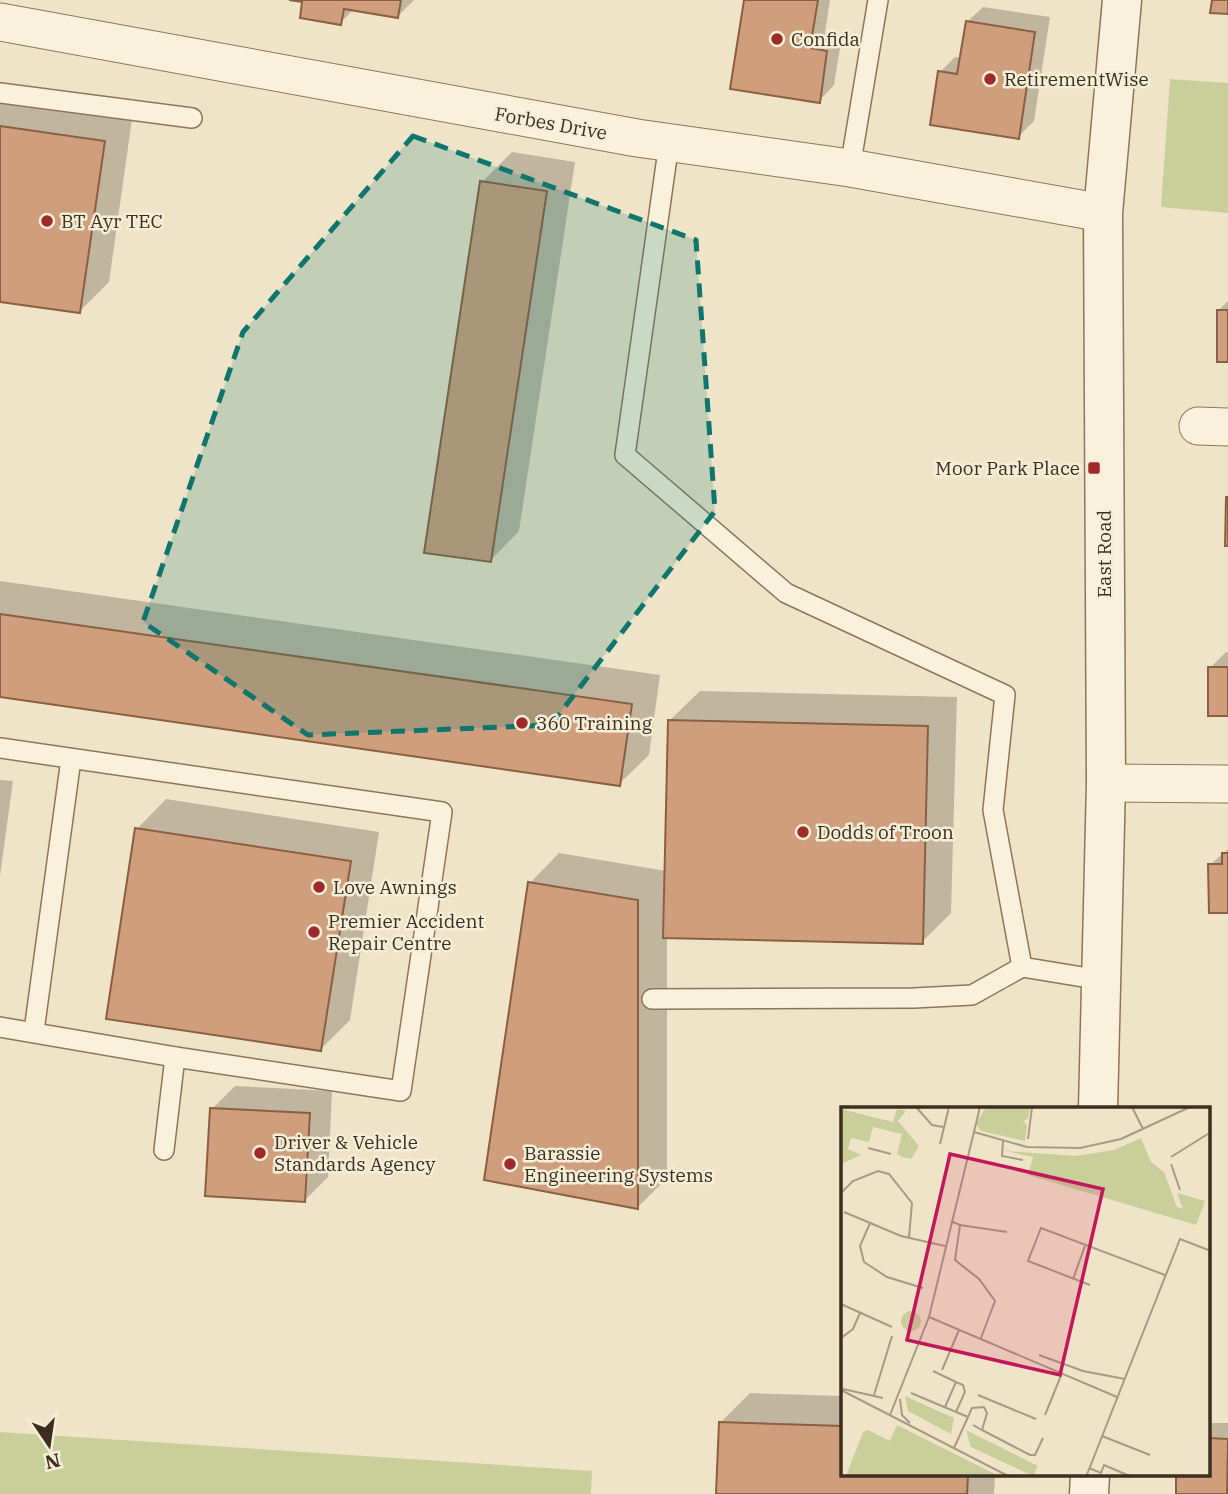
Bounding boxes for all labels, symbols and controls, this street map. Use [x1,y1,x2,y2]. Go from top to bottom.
place label: Confida [791,27,860,51]
marker: Confida [769,31,785,47]
place label: RetirementWise [1004,67,1149,91]
marker: RetirementWise [982,71,998,87]
street label: Forbes Drive [493,101,609,145]
place label: BT Ayr TEC [61,209,163,233]
marker: BT Ayr TEC [39,213,55,229]
place label: Moor Park Place [935,456,1080,480]
marker: Moor Park Place [1086,460,1102,476]
street label: East Road [1092,510,1116,598]
place label: 360 Training [536,711,653,735]
marker: 360 Training [514,715,530,731]
place label: Dodds of Troon [817,820,954,844]
marker: Dodds of Troon [795,824,811,840]
place label: Love Awnings [333,875,457,899]
marker: Love Awnings [311,879,327,895]
place label: Premier Accident Repair Centre [328,909,485,955]
marker: Premier Accident Repair Centre [306,924,322,940]
inset map [841,1107,1210,1476]
place label: Driver & Vehicle Standards Agency [274,1130,436,1176]
place label: Barassie Engineering Systems [524,1141,713,1187]
marker: Driver & Vehicle Standards Agency [252,1145,268,1161]
marker: Barassie Engineering Systems [502,1156,518,1172]
north arrow [14,1410,84,1480]
text: N [43,1448,63,1475]

